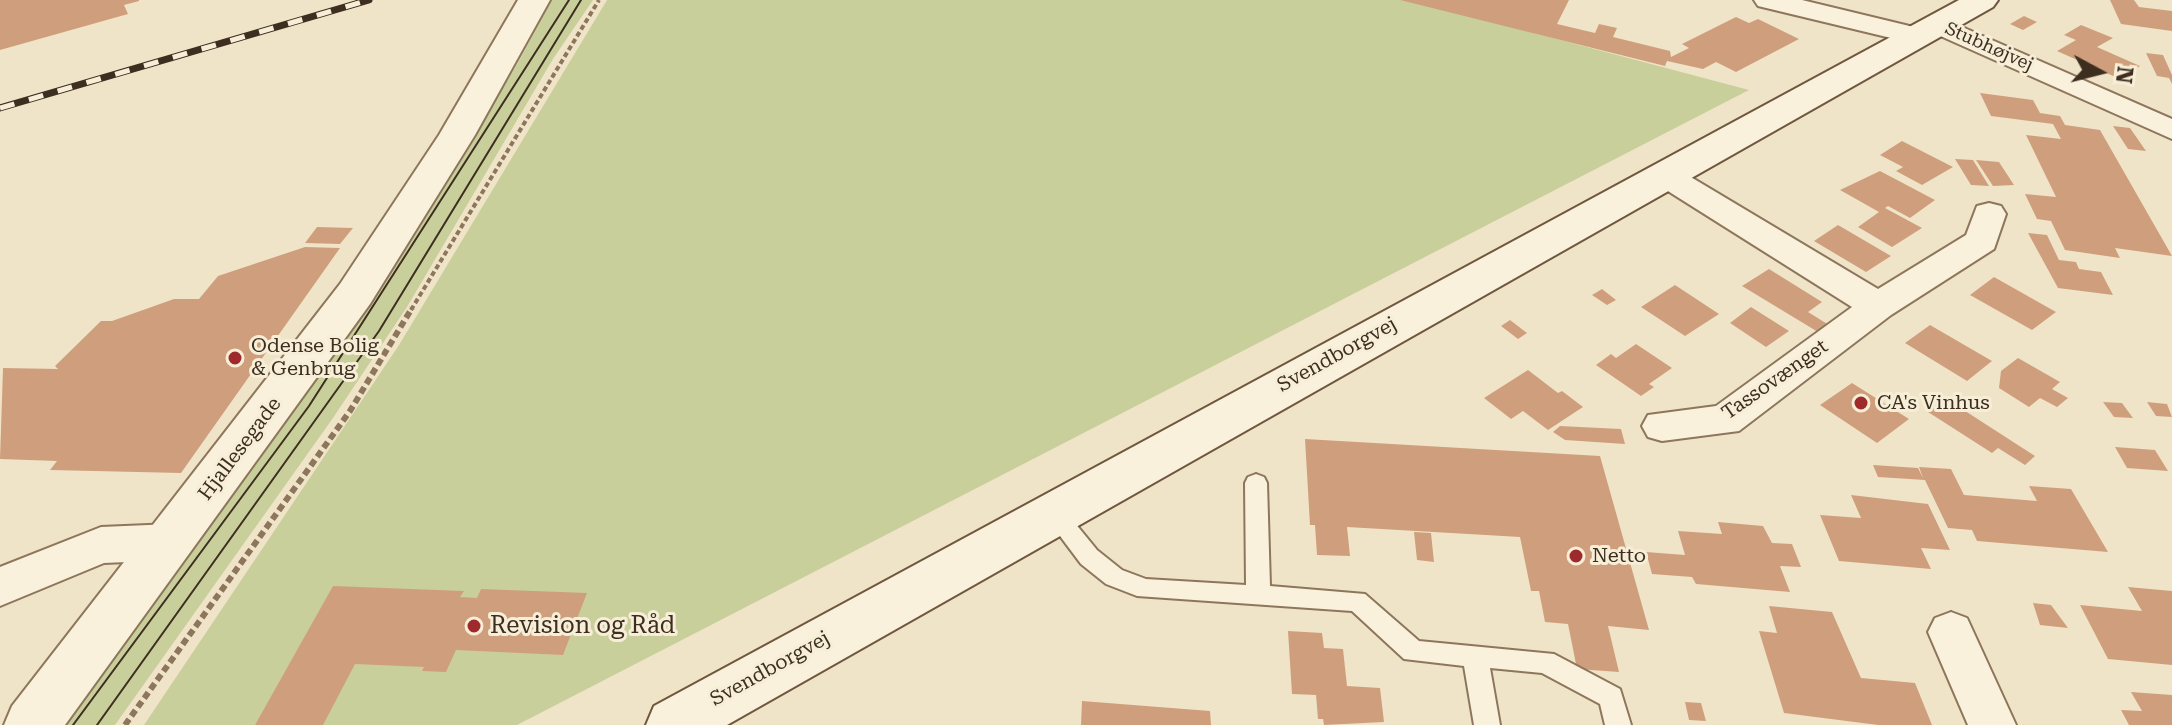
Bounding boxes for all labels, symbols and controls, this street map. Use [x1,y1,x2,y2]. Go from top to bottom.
street label: Stubhøjvej [1941,18,2037,76]
north arrow [2060,32,2140,112]
text: N [2111,65,2138,85]
street label: Svendborgvej [1273,312,1401,398]
place label: Odense Bolig & Genbrug [251,334,379,381]
street label: Tassovænget [1717,335,1833,425]
marker: Odense Bolig & Genbrug [226,349,244,367]
place label: CA's Vinhus [1877,391,1990,415]
street label: Hjallesegade [194,393,286,505]
marker: CA's Vinhus [1852,394,1870,412]
place label: Netto [1592,544,1646,568]
marker: Netto [1567,547,1585,565]
place label: Revision og Råd [490,612,675,640]
marker: Revision og Råd [465,617,483,635]
street label: Svendborgvej [706,626,834,712]

